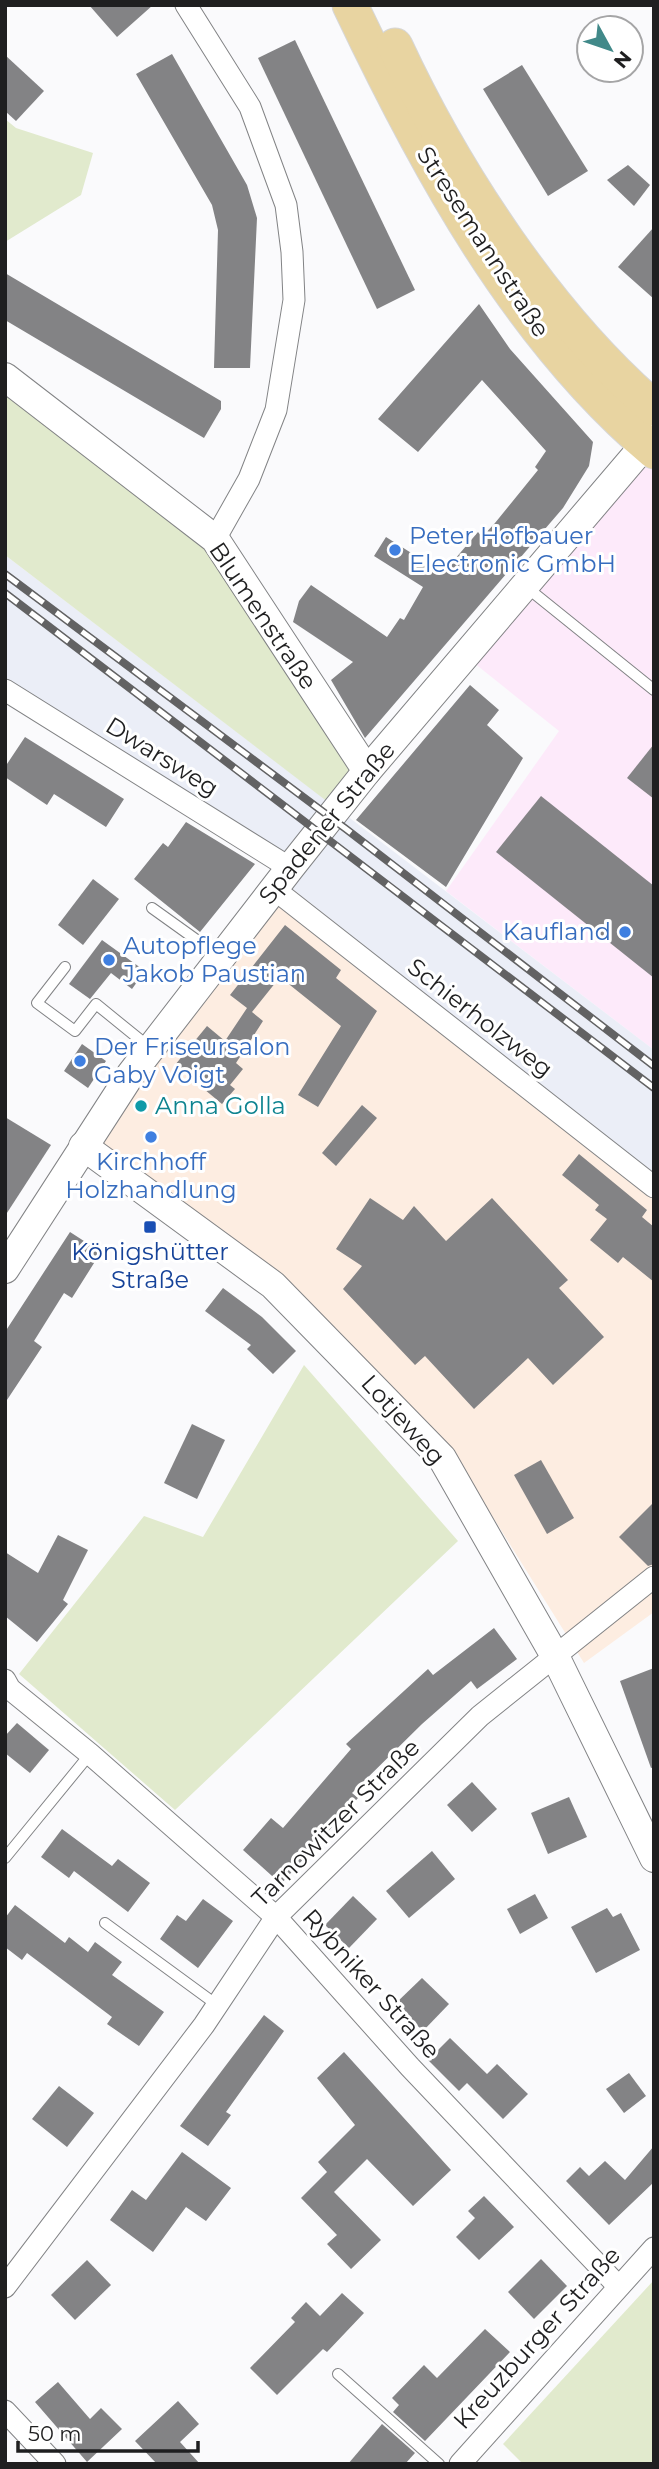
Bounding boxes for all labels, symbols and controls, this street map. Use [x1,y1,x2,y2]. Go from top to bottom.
north arrow [575,14,645,84]
text: N [609,46,636,73]
street label: Stresemannstraße [411,141,556,342]
place label: Peter Hofbauer Electronic GmbH [409,521,616,578]
street label: Blumenstraße [203,536,323,695]
marker: Peter Hofbauer Electronic GmbH [387,542,403,558]
street label: Dwarsweg [101,711,224,803]
street label: Spadener Straße [252,736,401,910]
place label: Kaufland [503,917,611,946]
marker: Kaufland [617,924,633,940]
place label: Autopflege Jakob Paustian [122,931,306,988]
marker: Autopflege Jakob Paustian [101,952,117,968]
street label: Schierholzweg [402,952,559,1083]
place label: Der Friseursalon Gaby Voigt [94,1032,291,1089]
marker: Der Friseursalon Gaby Voigt [72,1053,88,1069]
place label: Anna Golla [155,1091,286,1120]
marker: Anna Golla [133,1098,149,1114]
marker: Kirchhoff Holzhandlung [143,1129,159,1145]
place label: Kirchhoff Holzhandlung [65,1147,237,1204]
marker: Königshütter Straße [142,1219,158,1235]
place label: Königshütter Straße [71,1237,229,1294]
street label: Lotjeweg [355,1369,451,1471]
street label: Tarnowitzer Straße [246,1733,425,1912]
street label: Rybniker Straße [297,1903,446,2064]
street label: Kreuzburger Straße [447,2240,626,2435]
scale bar [18,2410,198,2454]
text: 50 m [28,2421,82,2446]

